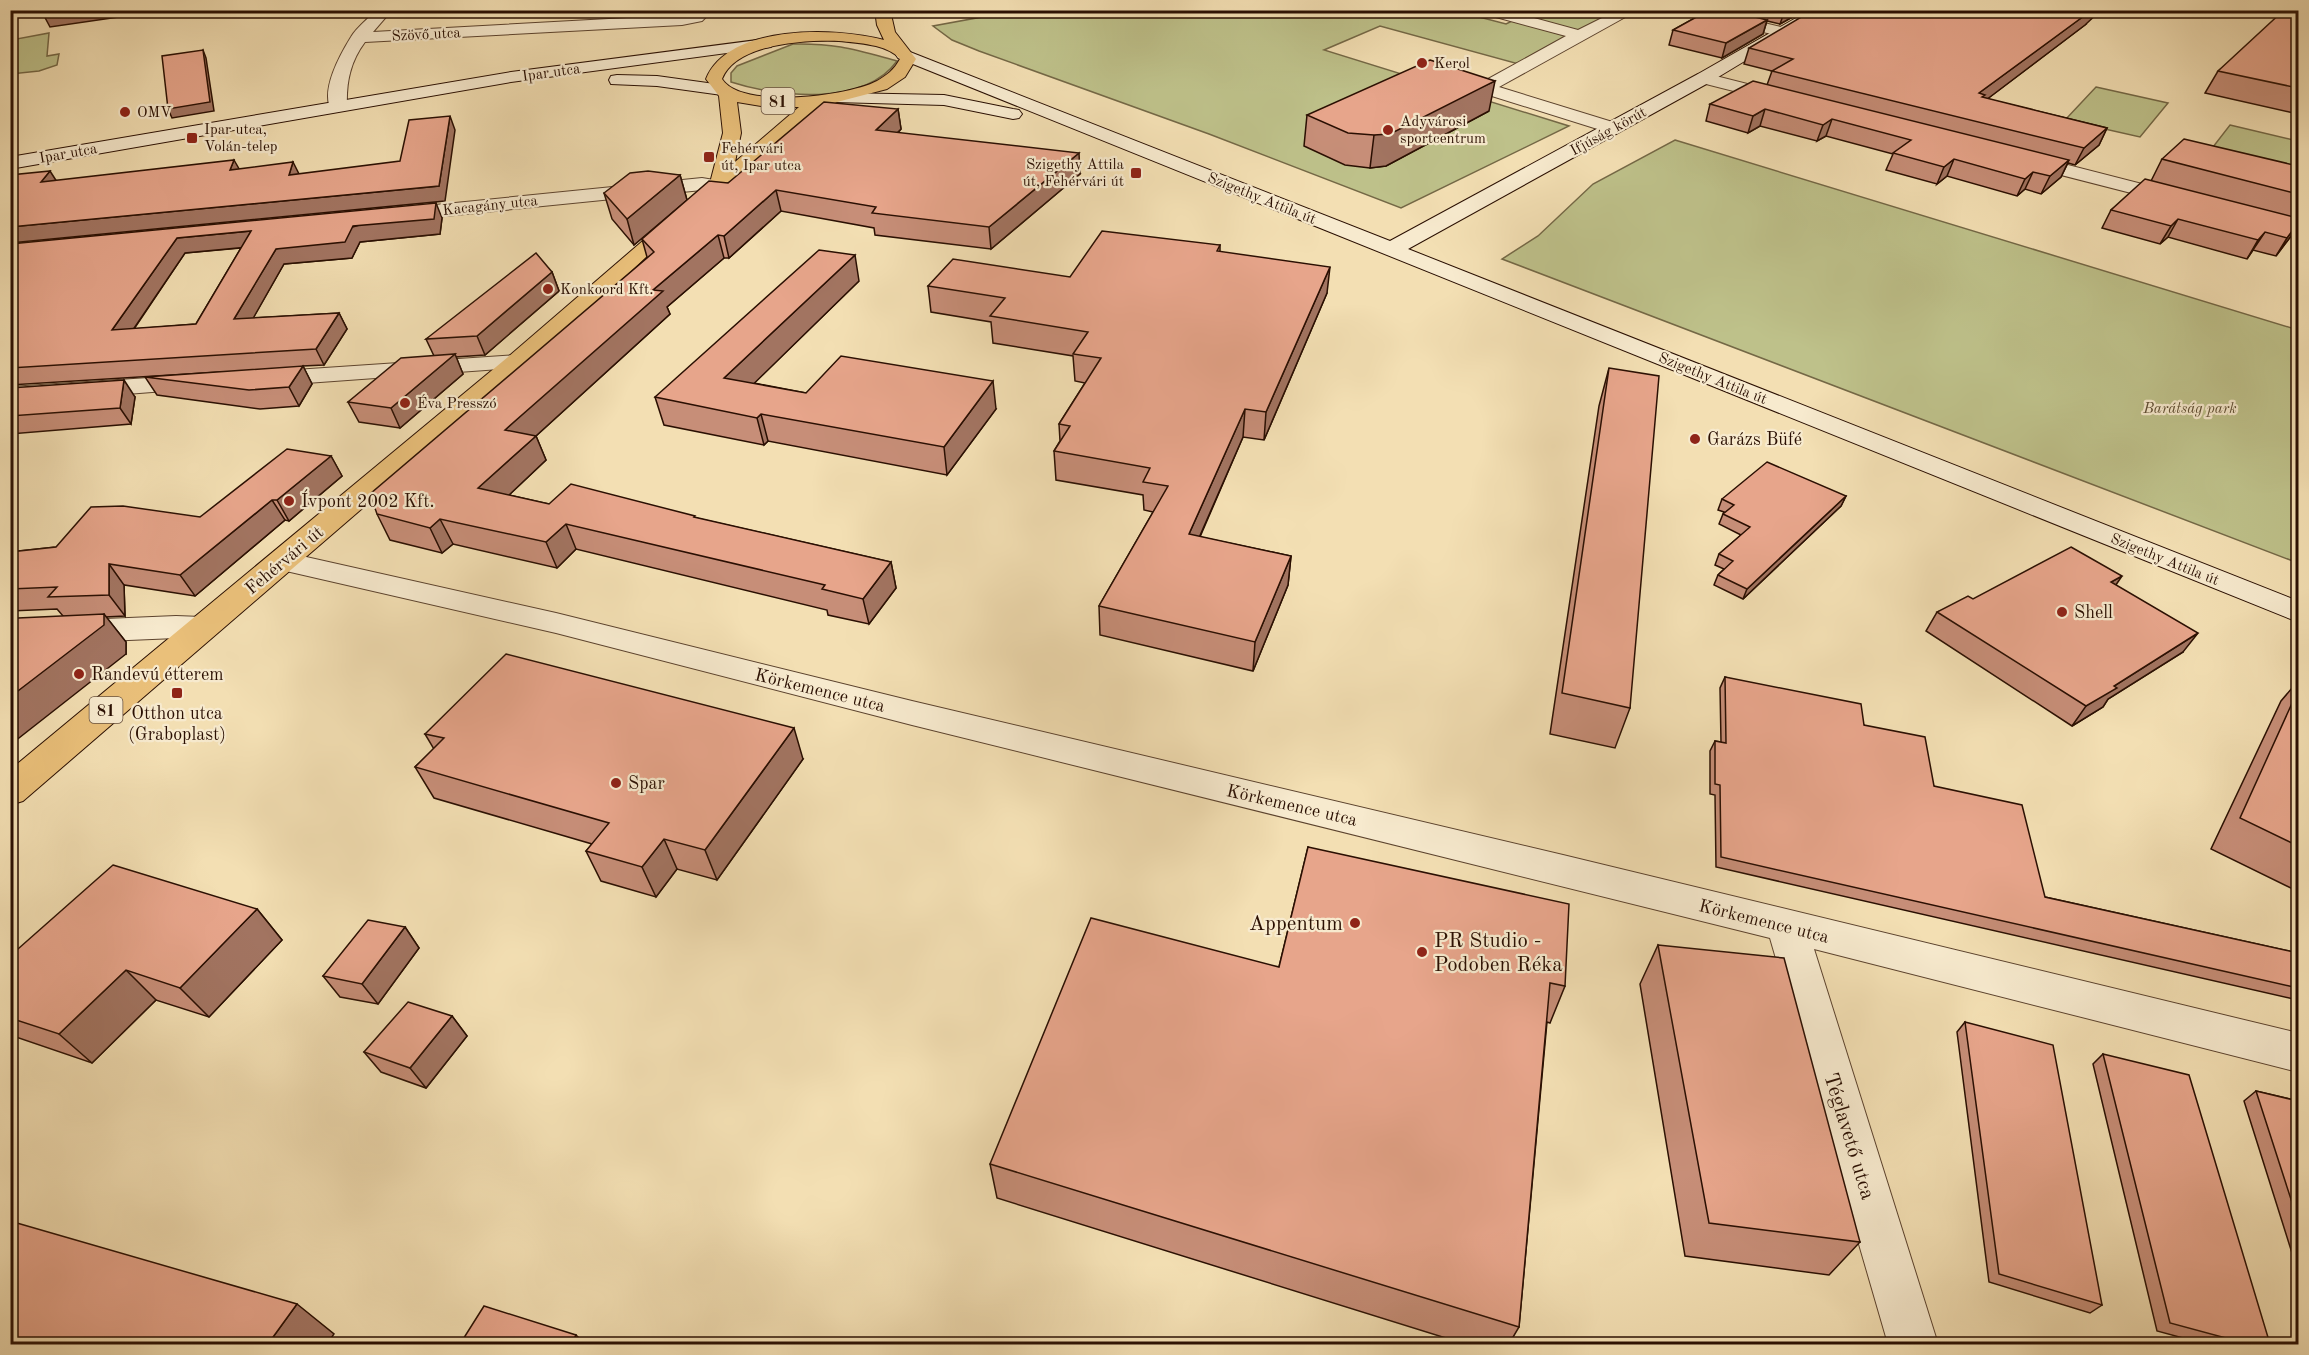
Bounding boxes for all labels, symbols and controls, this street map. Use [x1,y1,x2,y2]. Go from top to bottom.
street label: Szövő utca [391,26,462,45]
marker: Kerol [1415,56,1429,70]
place label: Kerol [1434,57,1470,72]
street label: Ipar utca [521,62,582,85]
road number: 81 [762,88,794,114]
marker: OMV [118,105,132,119]
street label: Ifjúság körút [1568,105,1649,159]
place label: OMV [137,106,172,121]
place label: Adyvárosi sportcentrum [1400,115,1486,147]
place label: Ipar utca, Volán-telep [204,123,278,155]
marker: Adyvárosi sportcentrum [1381,123,1395,137]
marker: Ipar utca, Volán-telep [185,131,199,145]
street label: Ipar utca [38,142,99,167]
place label: Fehérvári út, Ipar utca [721,142,802,174]
marker: Fehérvári út, Ipar utca [702,150,716,164]
place label: Szigethy Attila út, Fehérvári út [1023,158,1125,190]
marker: Szigethy Attila út, Fehérvári út [1129,166,1143,180]
street label: Szigethy Attila út [1205,171,1318,228]
street label: Kacagány utca [442,194,539,219]
marker: Konkoord Kft. [541,282,555,296]
place label: Konkoord Kft. [560,283,653,298]
street label: Szigethy Attila út [1656,351,1769,408]
place label: Éva Presszó [417,394,497,412]
marker: Éva Presszó [398,396,412,410]
park label: Barátság park [2142,402,2237,417]
place label: Garázs Büfé [1707,431,1802,449]
marker: Garázs Büfé [1688,432,1702,446]
place label: Ívpont 2002 Kft. [301,489,435,511]
marker: Ívpont 2002 Kft. [282,494,296,508]
street label: Fehérvári út [242,523,327,598]
street label: Szigethy Attila út [2108,532,2221,589]
place label: Shell [2074,604,2113,622]
marker: Shell [2055,605,2069,619]
place label: Randevú étterem [91,666,223,684]
street label: Körkemence utca [753,666,887,716]
marker: Randevú étterem [72,667,86,681]
marker: Otthon utca (Graboplast) [170,686,184,700]
road number: 81 [90,697,122,723]
place label: Otthon utca (Graboplast) [128,705,226,744]
place label: Spar [628,775,665,793]
marker: Spar [609,776,623,790]
street label: Körkemence utca [1225,782,1359,830]
street label: Körkemence utca [1697,897,1831,947]
place label: Appentum [1249,914,1343,935]
marker: Appentum [1348,916,1362,930]
place label: PR Studio - Podoben Réka [1434,931,1563,976]
marker: PR Studio - Podoben Réka [1415,945,1429,959]
street label: Téglavető utca [1819,1071,1878,1202]

